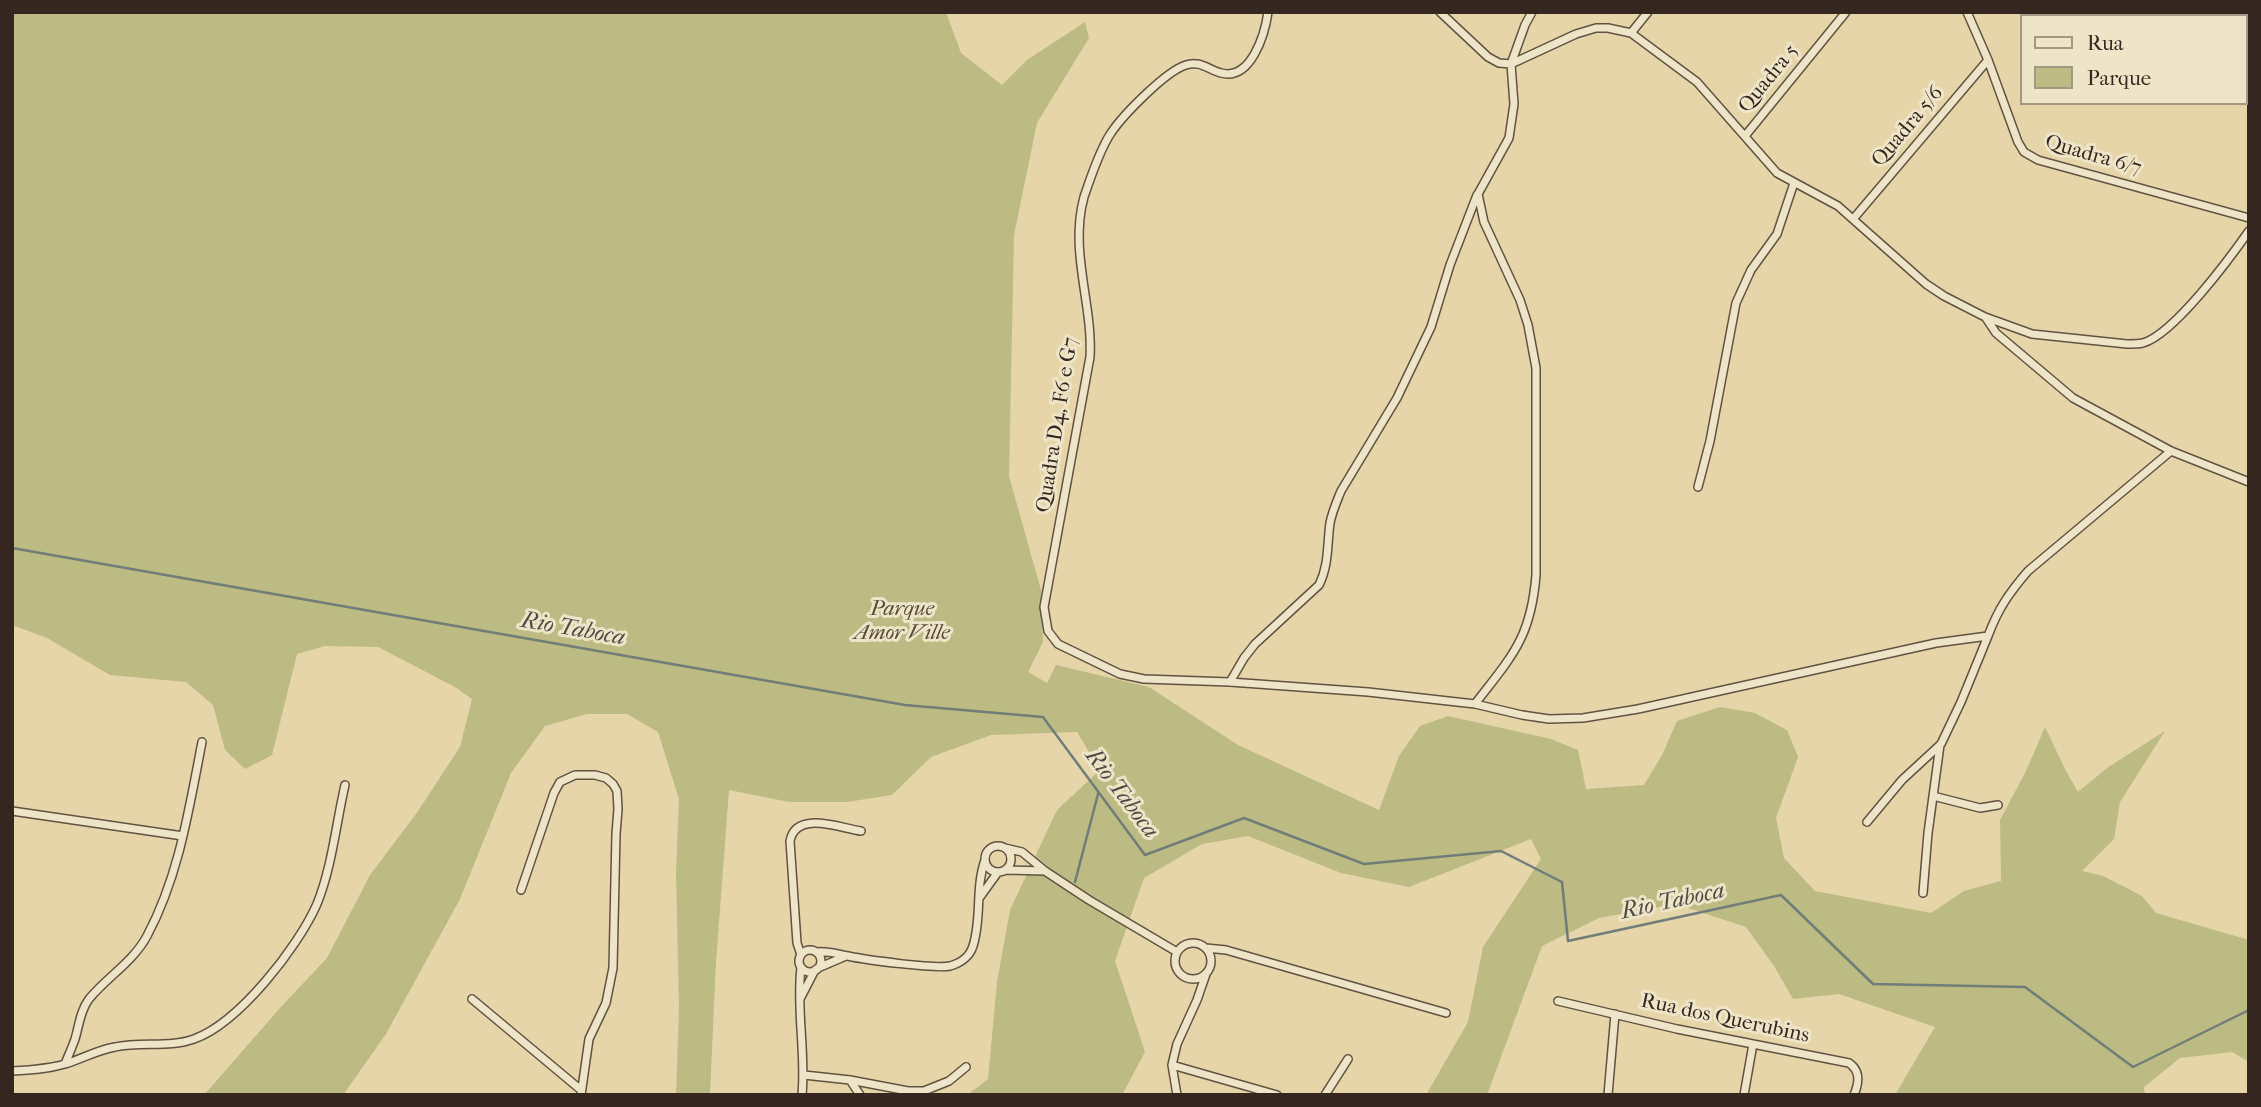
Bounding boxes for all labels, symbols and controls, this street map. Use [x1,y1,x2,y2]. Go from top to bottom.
legend [2020,14,2247,105]
text: Rua [2087,31,2124,55]
street label: Quadra 5 [1734,39,1804,119]
text: Parque [2087,66,2151,90]
street label: Quadra 5/6 [1867,81,1949,173]
street label: Quadra 6/7 [2042,130,2144,182]
street label: Quadra D4, F6 e G7 [1032,336,1084,514]
park label: Parque Amor Ville [854,597,950,647]
water label: Rio Taboca [519,607,627,653]
water label: Rio Taboca [1078,744,1164,844]
water label: Rio Taboca [1619,878,1727,926]
street label: Rua dos Querubins [1638,989,1812,1049]

